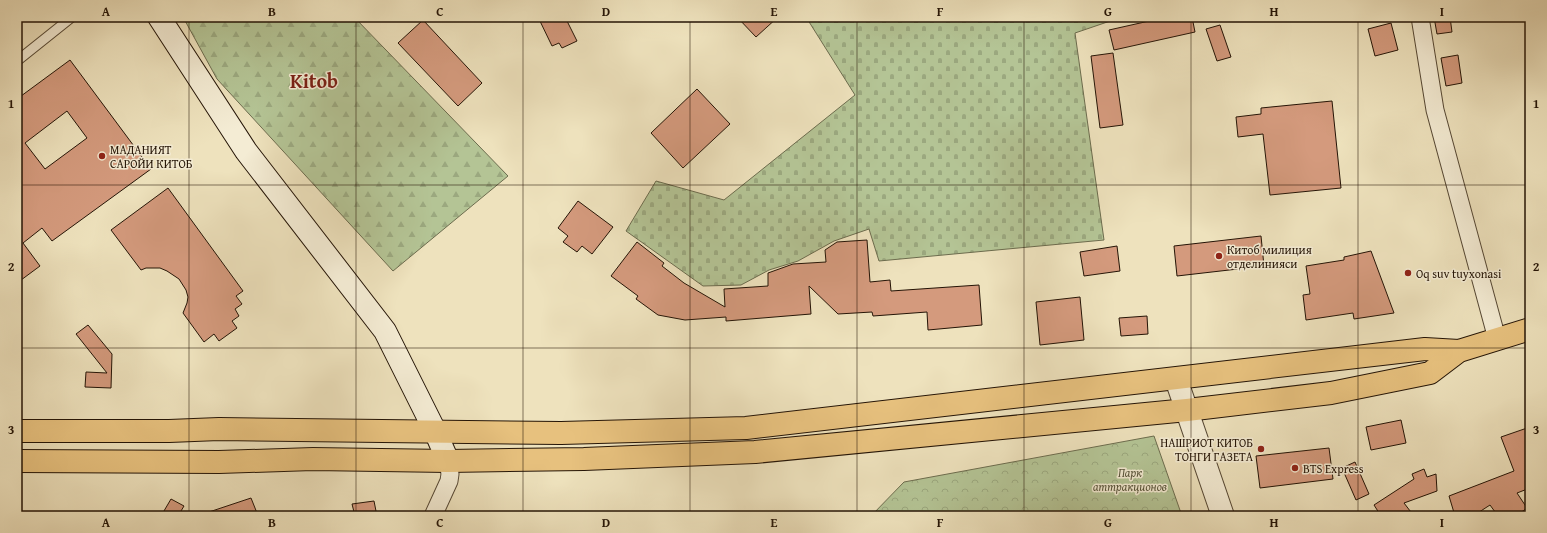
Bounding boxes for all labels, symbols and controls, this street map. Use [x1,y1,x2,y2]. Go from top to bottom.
text: A [102,2,111,21]
text: B [268,2,276,21]
text: C [436,2,444,21]
text: D [602,2,610,21]
text: E [771,2,778,21]
text: F [937,2,944,21]
text: G [1104,2,1112,21]
text: H [1269,2,1279,21]
text: I [1440,2,1444,21]
district label: Kitob [290,66,338,95]
text: 1 [8,94,14,113]
text: 1 [1533,94,1539,113]
place label: МАДАНИЯТ САРОЙИ КИТОБ [110,141,193,172]
marker: МАДАНИЯТ САРОЙИ КИТОБ [97,151,107,161]
place label: Китоб милиция отделинияси [1227,241,1312,272]
marker: Китоб милиция отделинияси [1214,251,1224,261]
text: 2 [8,257,15,276]
text: 2 [1533,257,1540,276]
place label: Oq suv tuyxonasi [1416,265,1502,282]
marker: Oq suv tuyxonasi [1403,268,1413,278]
text: 3 [8,420,14,439]
text: 3 [1533,420,1539,439]
place label: НАШРИОТ КИТОБ ТОНГИ ГАЗЕТА [1160,434,1254,465]
marker: НАШРИОТ КИТОБ ТОНГИ ГАЗЕТА [1256,444,1266,454]
place label: BTS Express [1303,460,1364,477]
marker: BTS Express [1290,463,1300,473]
park label: Парк аттракционов [1093,464,1167,495]
text: A [102,513,111,532]
text: B [268,513,276,532]
text: C [436,513,444,532]
text: D [602,513,610,532]
text: E [771,513,778,532]
text: F [937,513,944,532]
text: G [1104,513,1112,532]
text: H [1269,513,1279,532]
text: I [1440,513,1444,532]

